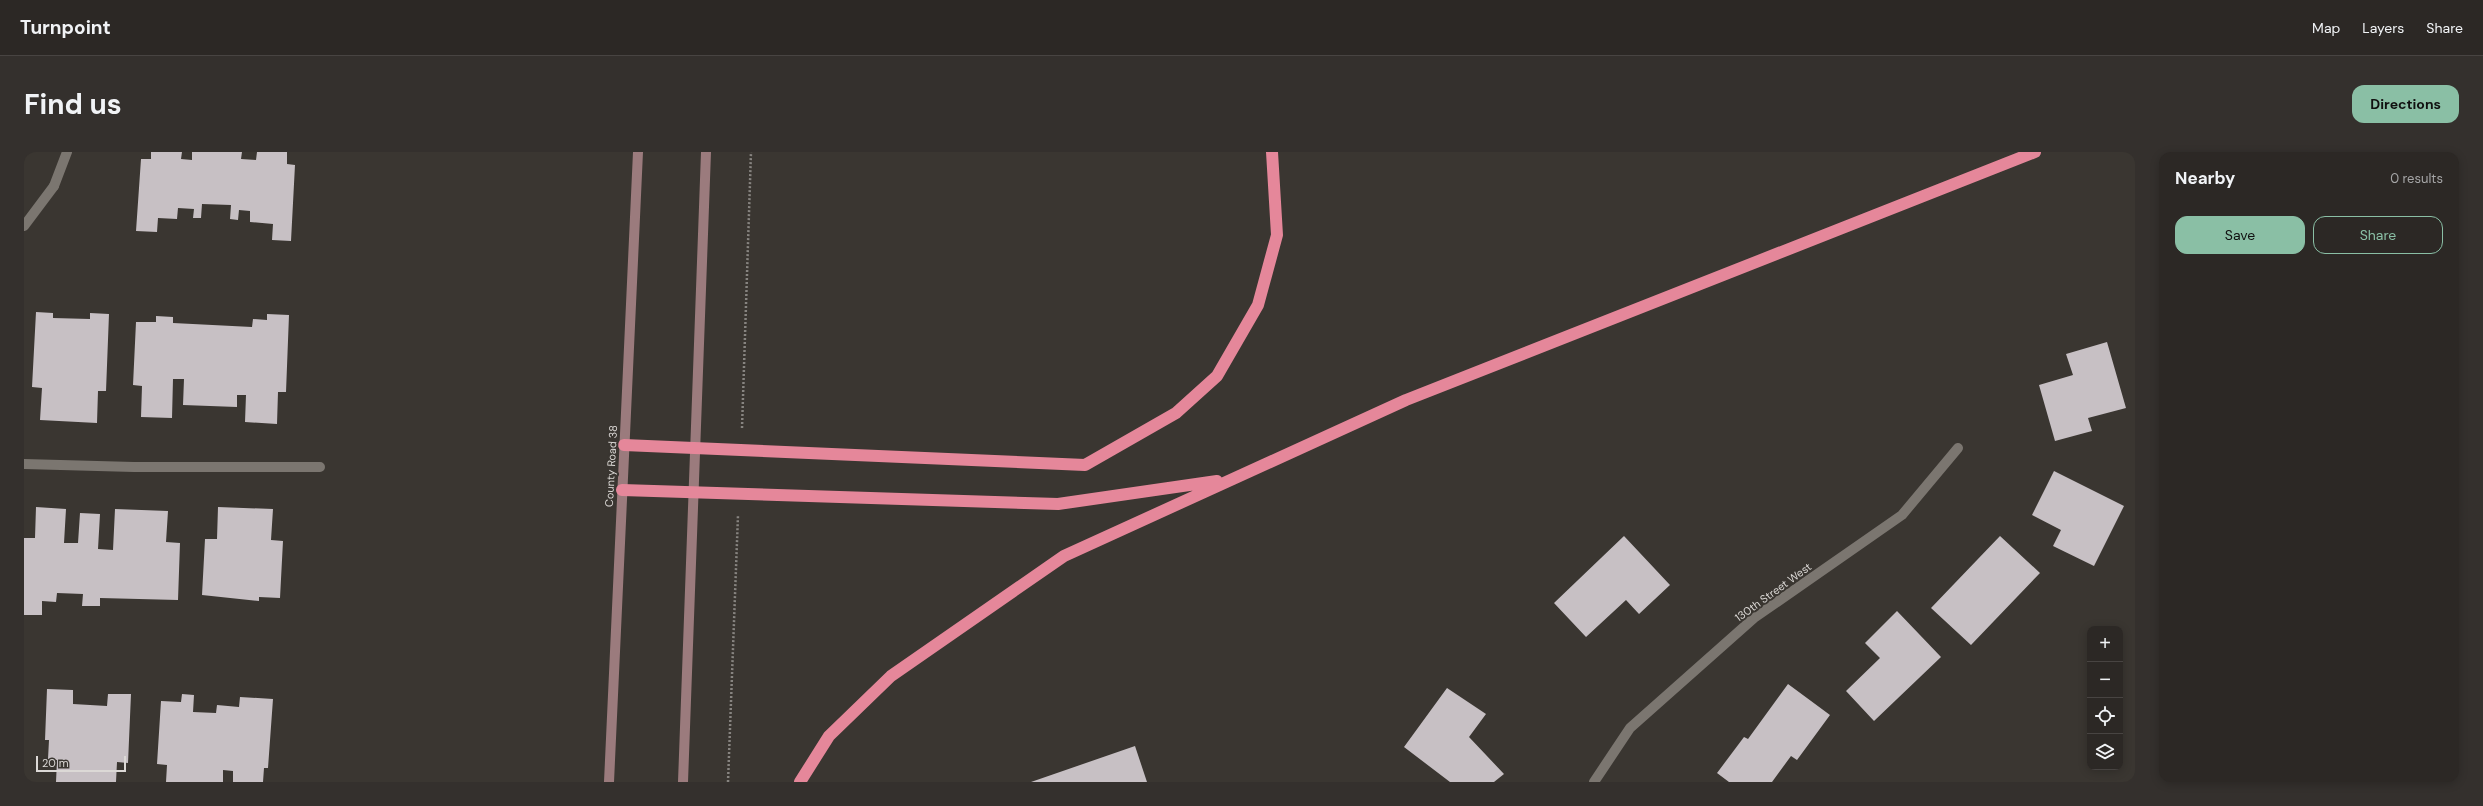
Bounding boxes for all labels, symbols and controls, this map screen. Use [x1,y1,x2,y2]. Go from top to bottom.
text: Turnpoint [20,15,111,40]
text: Map [2312,19,2340,37]
text: Layers [2362,19,2404,37]
text: Share [2426,19,2463,37]
button: Directions [2352,85,2459,123]
text: Find us [24,86,122,123]
text: Nearby [2175,167,2235,189]
text: 0 results [2390,170,2443,187]
button: Save [2175,216,2305,254]
button: Share [2313,216,2443,254]
street label: County Road 38 [602,425,620,507]
street label: 130th Street West [1732,560,1814,624]
map controls [2087,626,2123,770]
button: + [2087,626,2123,662]
button: − [2087,662,2123,698]
button: locate [2087,698,2123,734]
button: layers [2087,734,2123,770]
scale bar [36,754,126,773]
text: 20 m [42,756,68,770]

